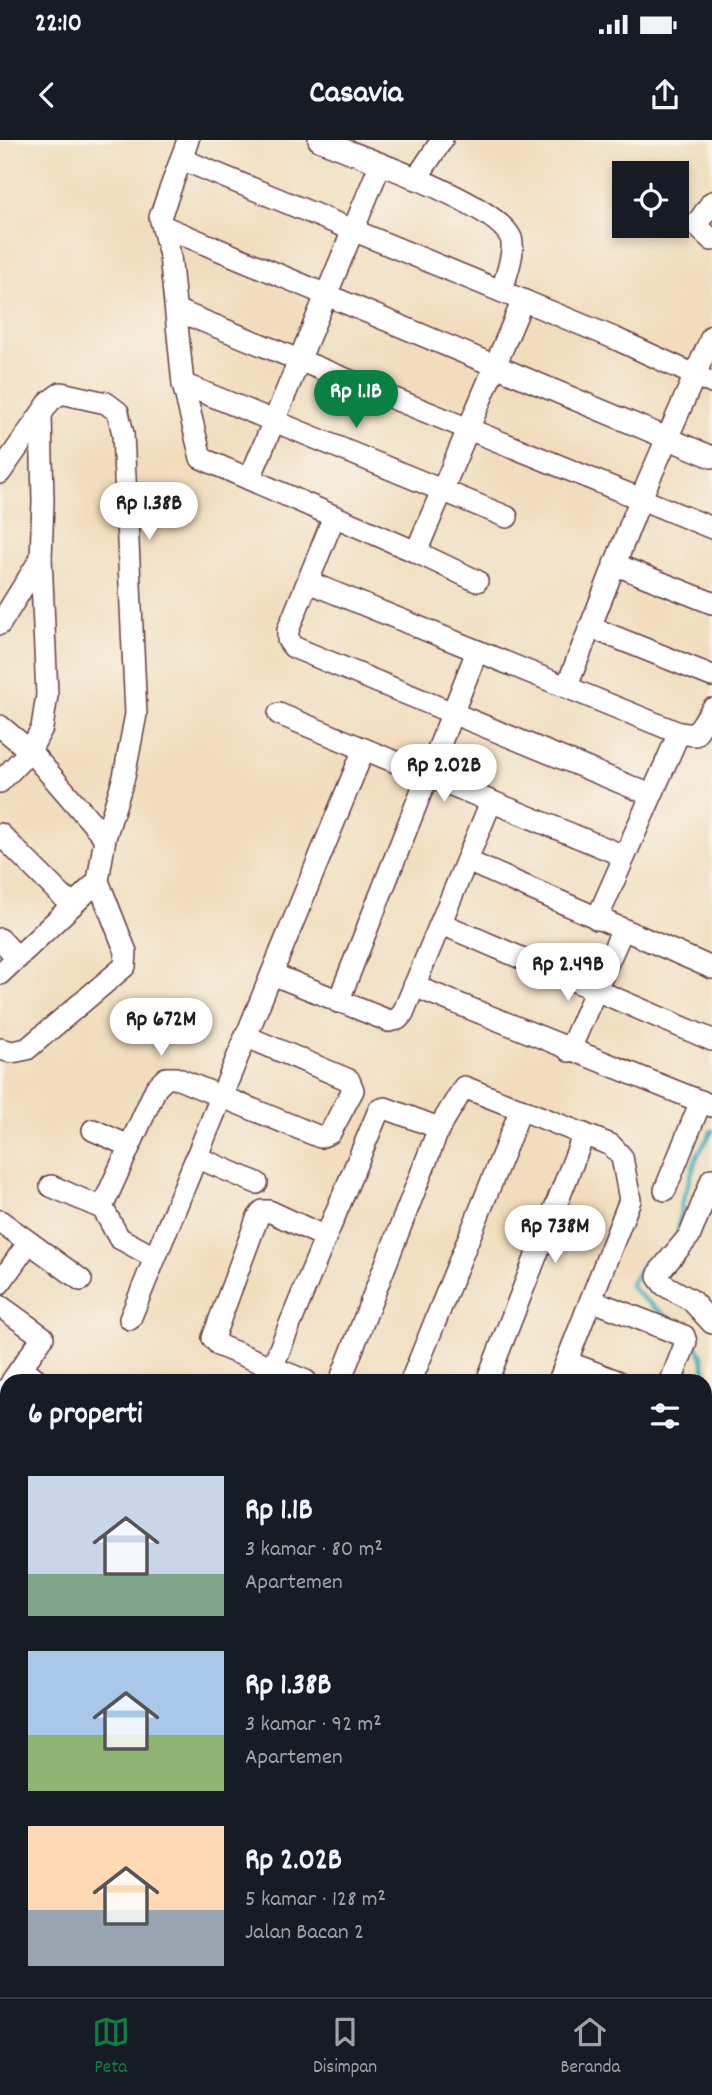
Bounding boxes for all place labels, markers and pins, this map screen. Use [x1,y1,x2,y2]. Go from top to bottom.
pin: Rp 1.1B [291,370,421,430]
pin: Rp 1.38B [77,482,221,542]
pin: Rp 2.02B [372,744,516,804]
pin: Rp 2.49B [496,944,640,1003]
pin: Rp 672M [96,998,226,1058]
pin: Rp 738M [490,1206,620,1265]

